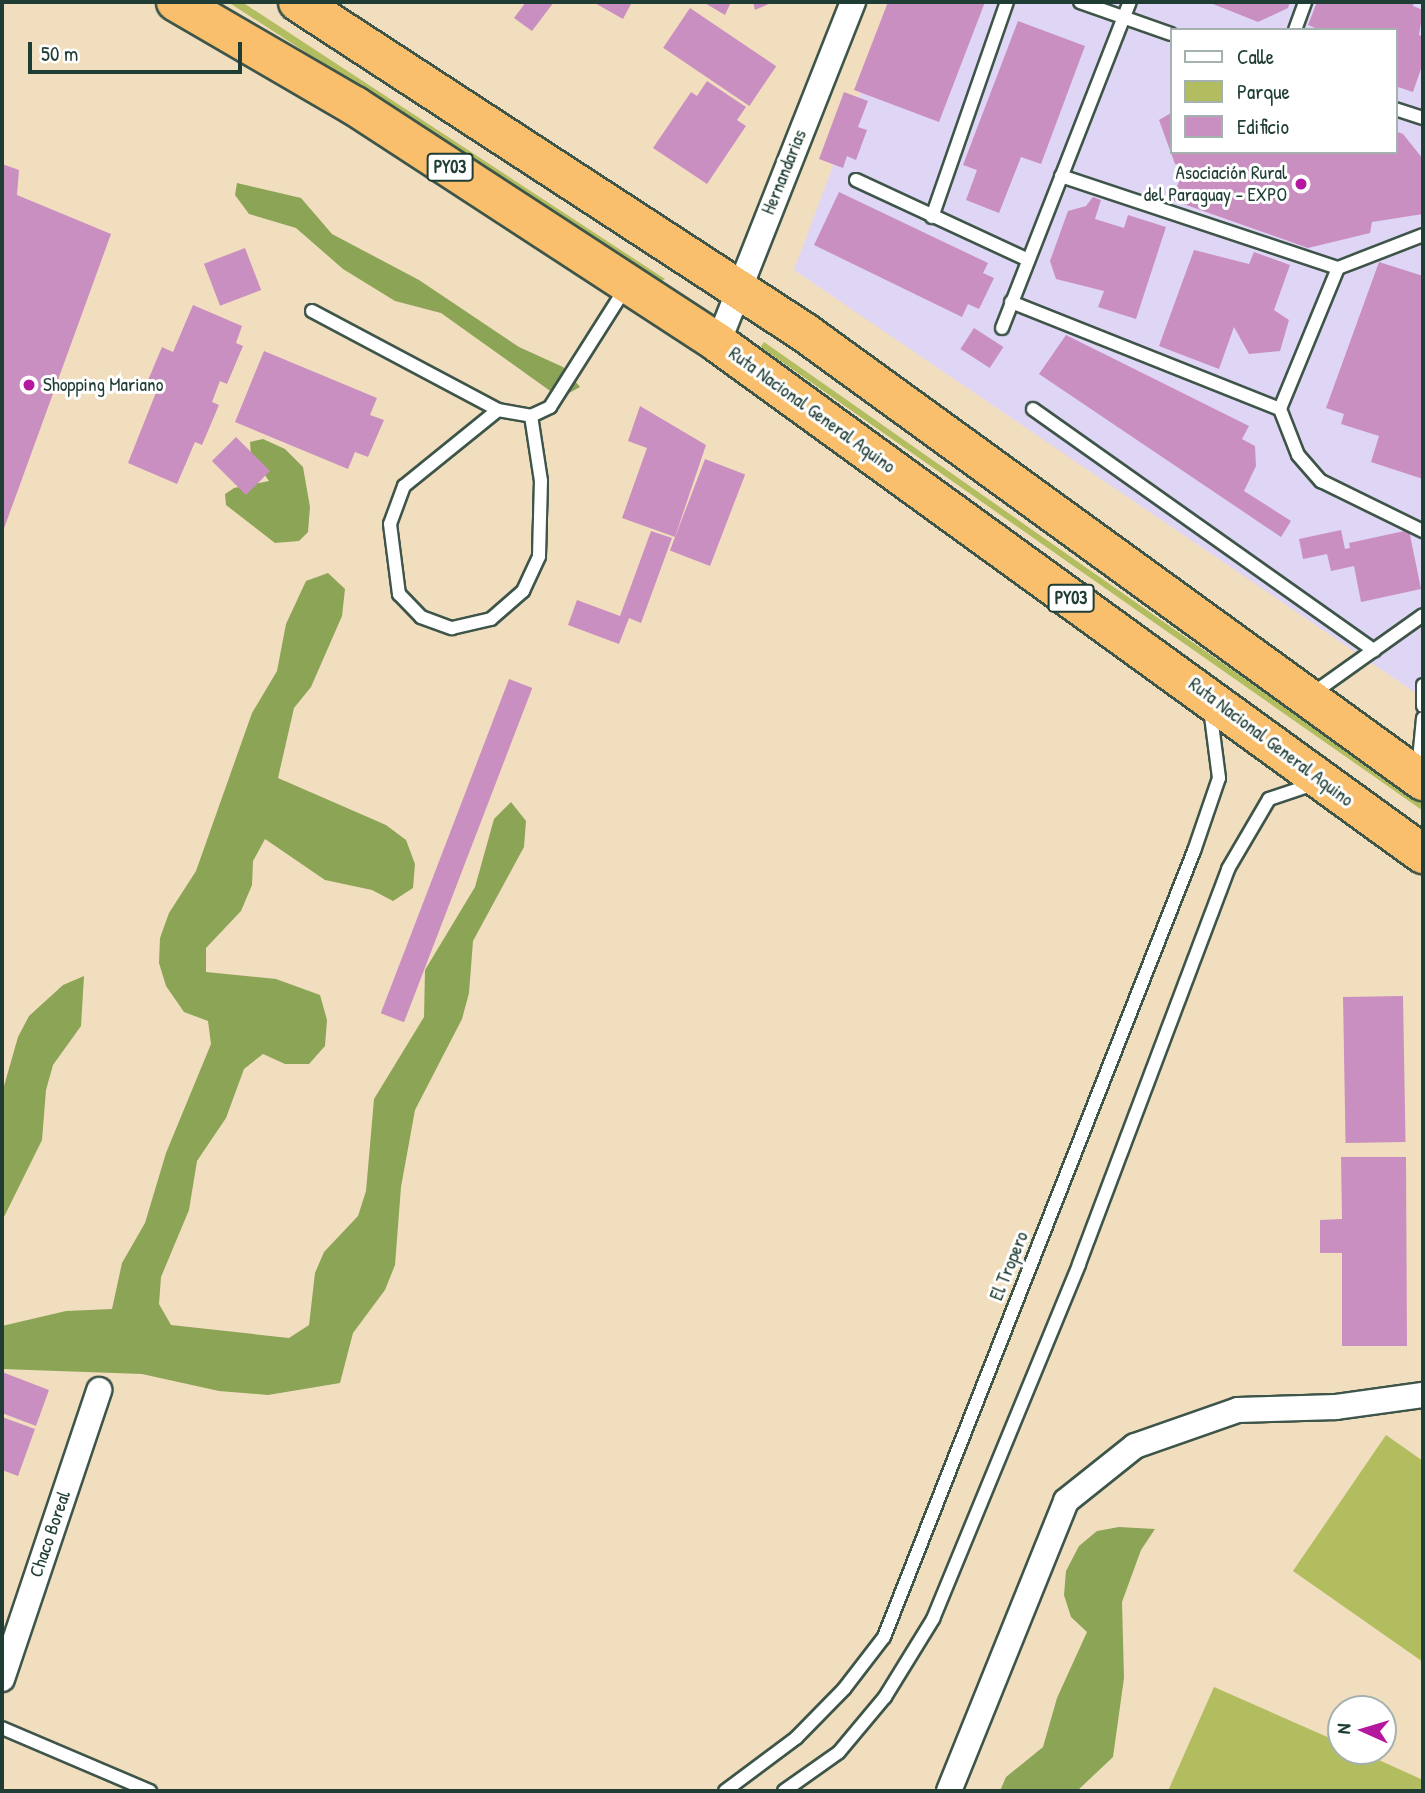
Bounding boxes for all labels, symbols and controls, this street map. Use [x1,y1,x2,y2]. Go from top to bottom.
scale bar [32,28,245,72]
legend [1170,28,1397,154]
text: 50 m [41,39,78,68]
text: Calle [1237,42,1274,71]
text: Parque [1237,77,1290,106]
text: Edificio [1237,112,1289,141]
street label: Hernandarias [757,126,811,218]
road number: PY03 [426,152,475,182]
place label: Asociación Rural del Paraguay - EXPO [1144,162,1287,206]
marker: Asociación Rural del Paraguay - EXPO [1293,176,1309,192]
street label: Ruta Nacional General Aquino [724,342,900,478]
place label: Shopping Mariano [43,374,163,396]
marker: Shopping Mariano [21,377,37,393]
road number: PY03 [1046,584,1096,612]
street label: Ruta Nacional General Aquino [1184,673,1358,811]
street label: El Tropero [985,1228,1033,1304]
street label: Chaco Boreal [25,1488,75,1580]
north arrow [1327,1695,1397,1765]
text: N [1330,1723,1356,1735]

